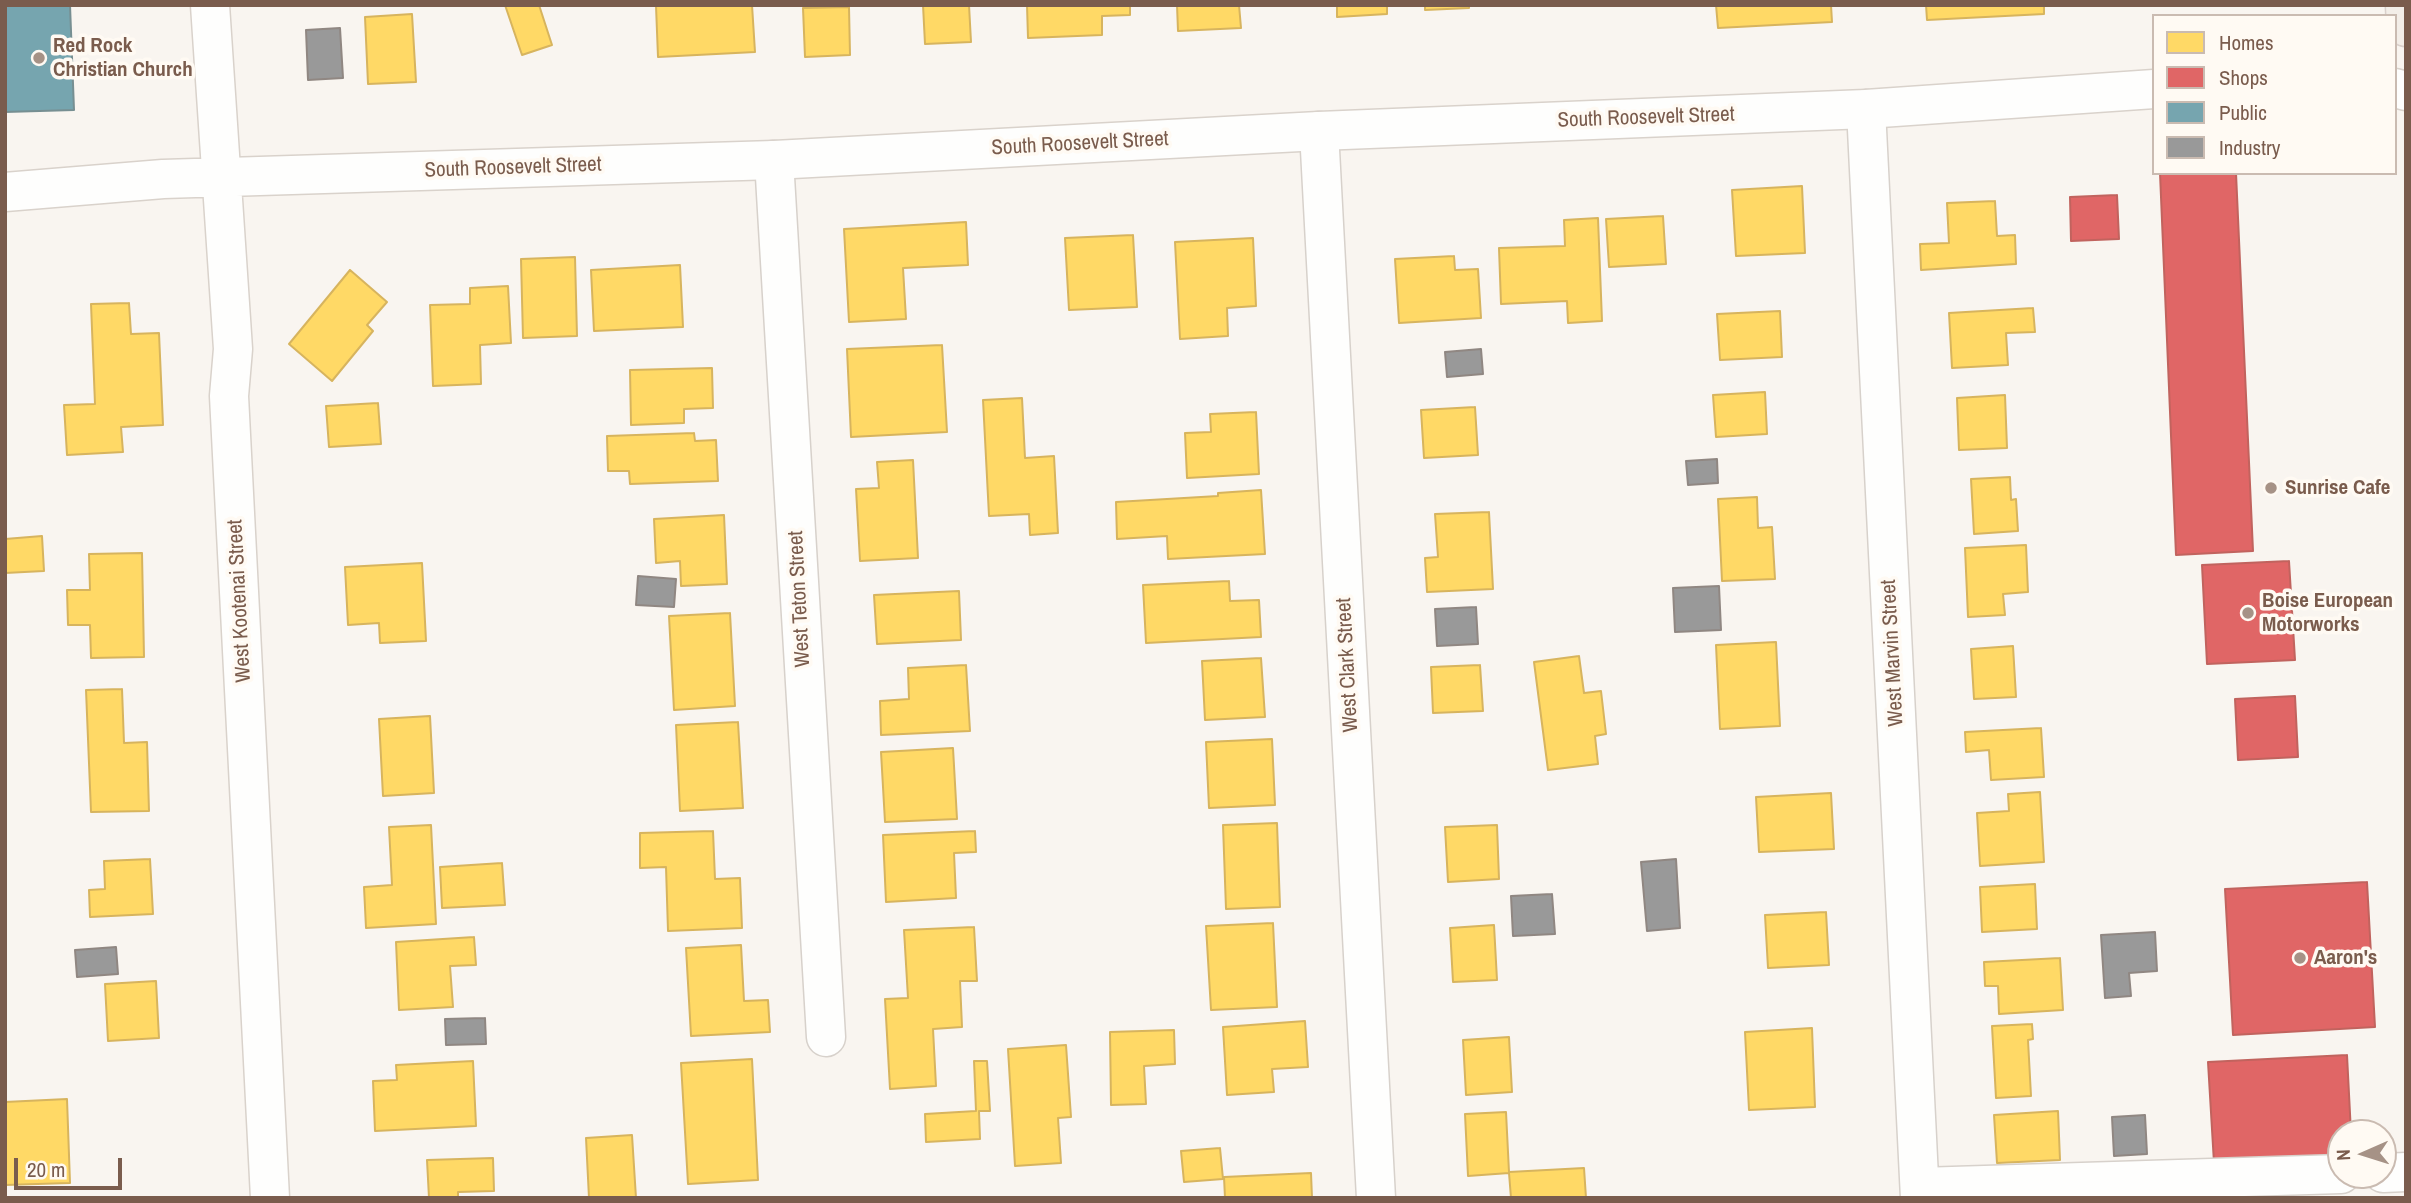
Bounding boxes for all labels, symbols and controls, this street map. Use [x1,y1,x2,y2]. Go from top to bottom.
legend [2152,14,2397,175]
text: Homes [2219,28,2274,57]
place label: Red Rock Christian Church [53,33,193,83]
marker: Red Rock Christian Church [31,50,47,66]
text: Shops [2219,63,2268,92]
text: Public [2219,98,2267,127]
street label: South Roosevelt Street [1557,102,1735,134]
street label: South Roosevelt Street [991,127,1169,161]
text: Industry [2219,133,2280,162]
street label: South Roosevelt Street [424,152,602,184]
place label: Sunrise Cafe [2285,475,2390,501]
marker: Sunrise Cafe [2263,480,2279,496]
street label: West Kootenai Street [223,519,257,683]
street label: West Teton Street [784,530,816,668]
street label: West Marvin Street [1877,579,1909,727]
place label: Boise European Motorworks [2262,588,2393,638]
street label: West Clark Street [1332,597,1364,733]
marker: Boise European Motorworks [2240,605,2256,621]
place label: Aaron's [2314,945,2377,971]
marker: Aaron's [2292,950,2308,966]
north arrow [2327,1119,2397,1189]
scale bar [18,1144,126,1188]
text: N [2330,1149,2356,1161]
text: 20 m [27,1155,65,1184]

